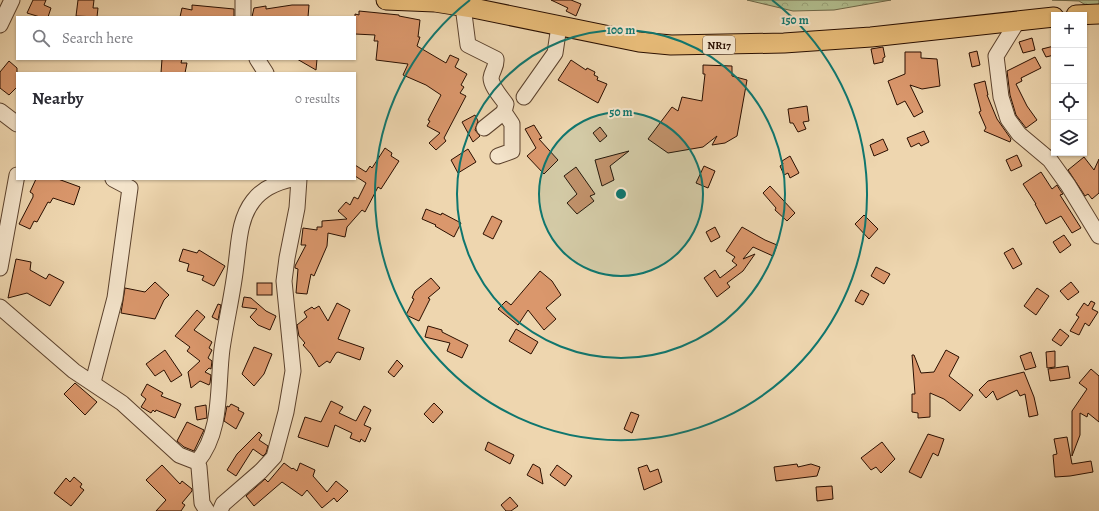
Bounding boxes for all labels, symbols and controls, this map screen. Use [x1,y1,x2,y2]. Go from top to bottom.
text: 150 m [781,12,809,28]
map controls [1051,12,1087,156]
button: + [1051,12,1087,48]
search box [16,16,356,60]
text: 100 m [607,22,635,38]
icon: search [30,27,52,49]
text: Search here [62,28,133,48]
road number: NR17 [703,36,735,54]
button: − [1051,48,1087,84]
button: locate [1051,84,1087,120]
text: Nearby [32,87,83,110]
text: 0 results [295,90,340,107]
text: 50 m [609,104,633,120]
button: layers [1051,120,1087,156]
centre of rings [614,187,628,201]

